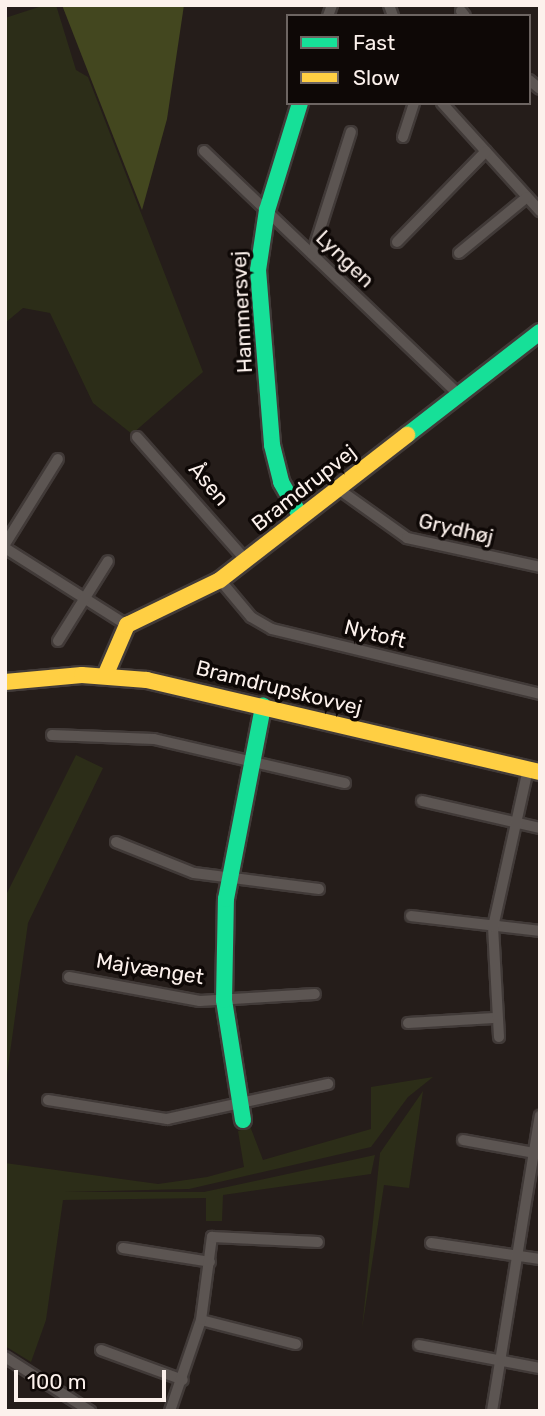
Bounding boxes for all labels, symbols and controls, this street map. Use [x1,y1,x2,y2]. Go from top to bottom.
legend [286,14,531,105]
text: Fast [353,30,395,55]
text: Slow [353,65,400,90]
street label: Lyngen [311,225,379,293]
street label: Hammersvej [226,250,258,374]
street label: Bramdrupvej [247,439,361,537]
street label: Åsen [184,457,234,511]
street label: Grydhøj [416,508,496,550]
street label: Nytoft [342,614,408,654]
street label: Bramdrupskovvej [193,655,365,721]
street label: Majvænget [94,948,206,990]
scale bar [18,1356,170,1400]
text: 100 m [27,1369,86,1394]

